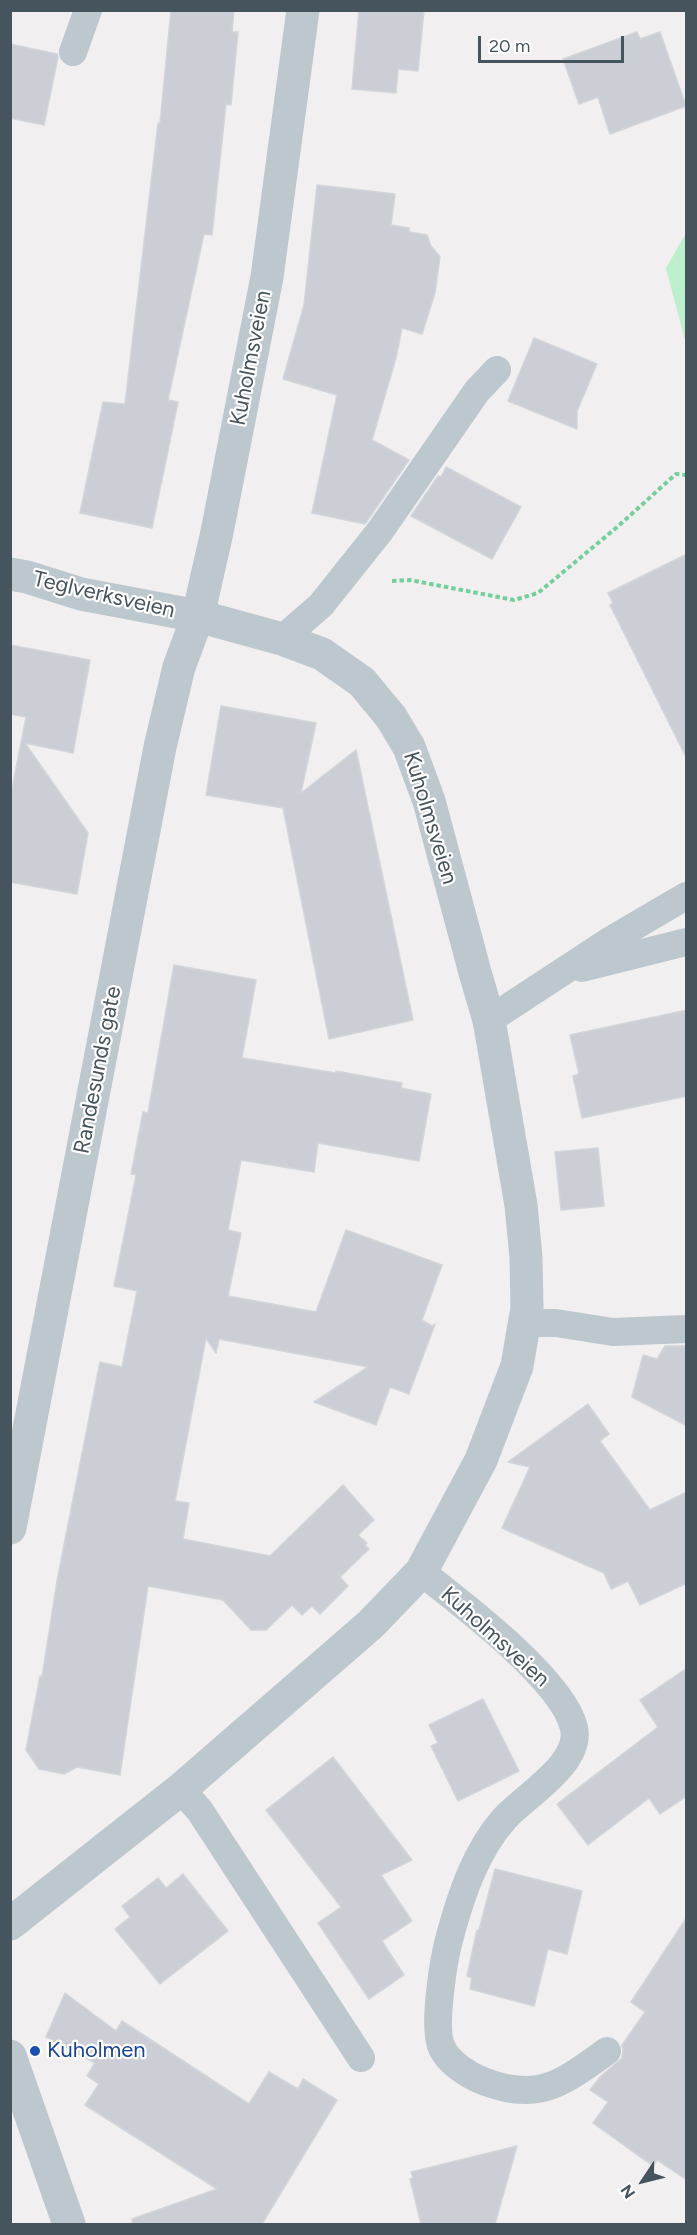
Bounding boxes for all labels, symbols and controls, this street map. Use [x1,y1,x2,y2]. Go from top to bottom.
scale bar [481,24,626,62]
text: 20 m [489,35,530,57]
street label: Kuholmsveien [225,288,277,428]
street label: Teglverksveien [31,566,177,624]
street label: Kuholmsveien [397,749,463,887]
street label: Randesunds gate [69,984,127,1156]
street label: Kuholmsveien [435,1581,555,1693]
place label: Kuholmen [47,2038,146,2064]
marker: Kuholmen [28,2044,42,2058]
north arrow [613,2151,673,2211]
text: N [617,2181,639,2202]

